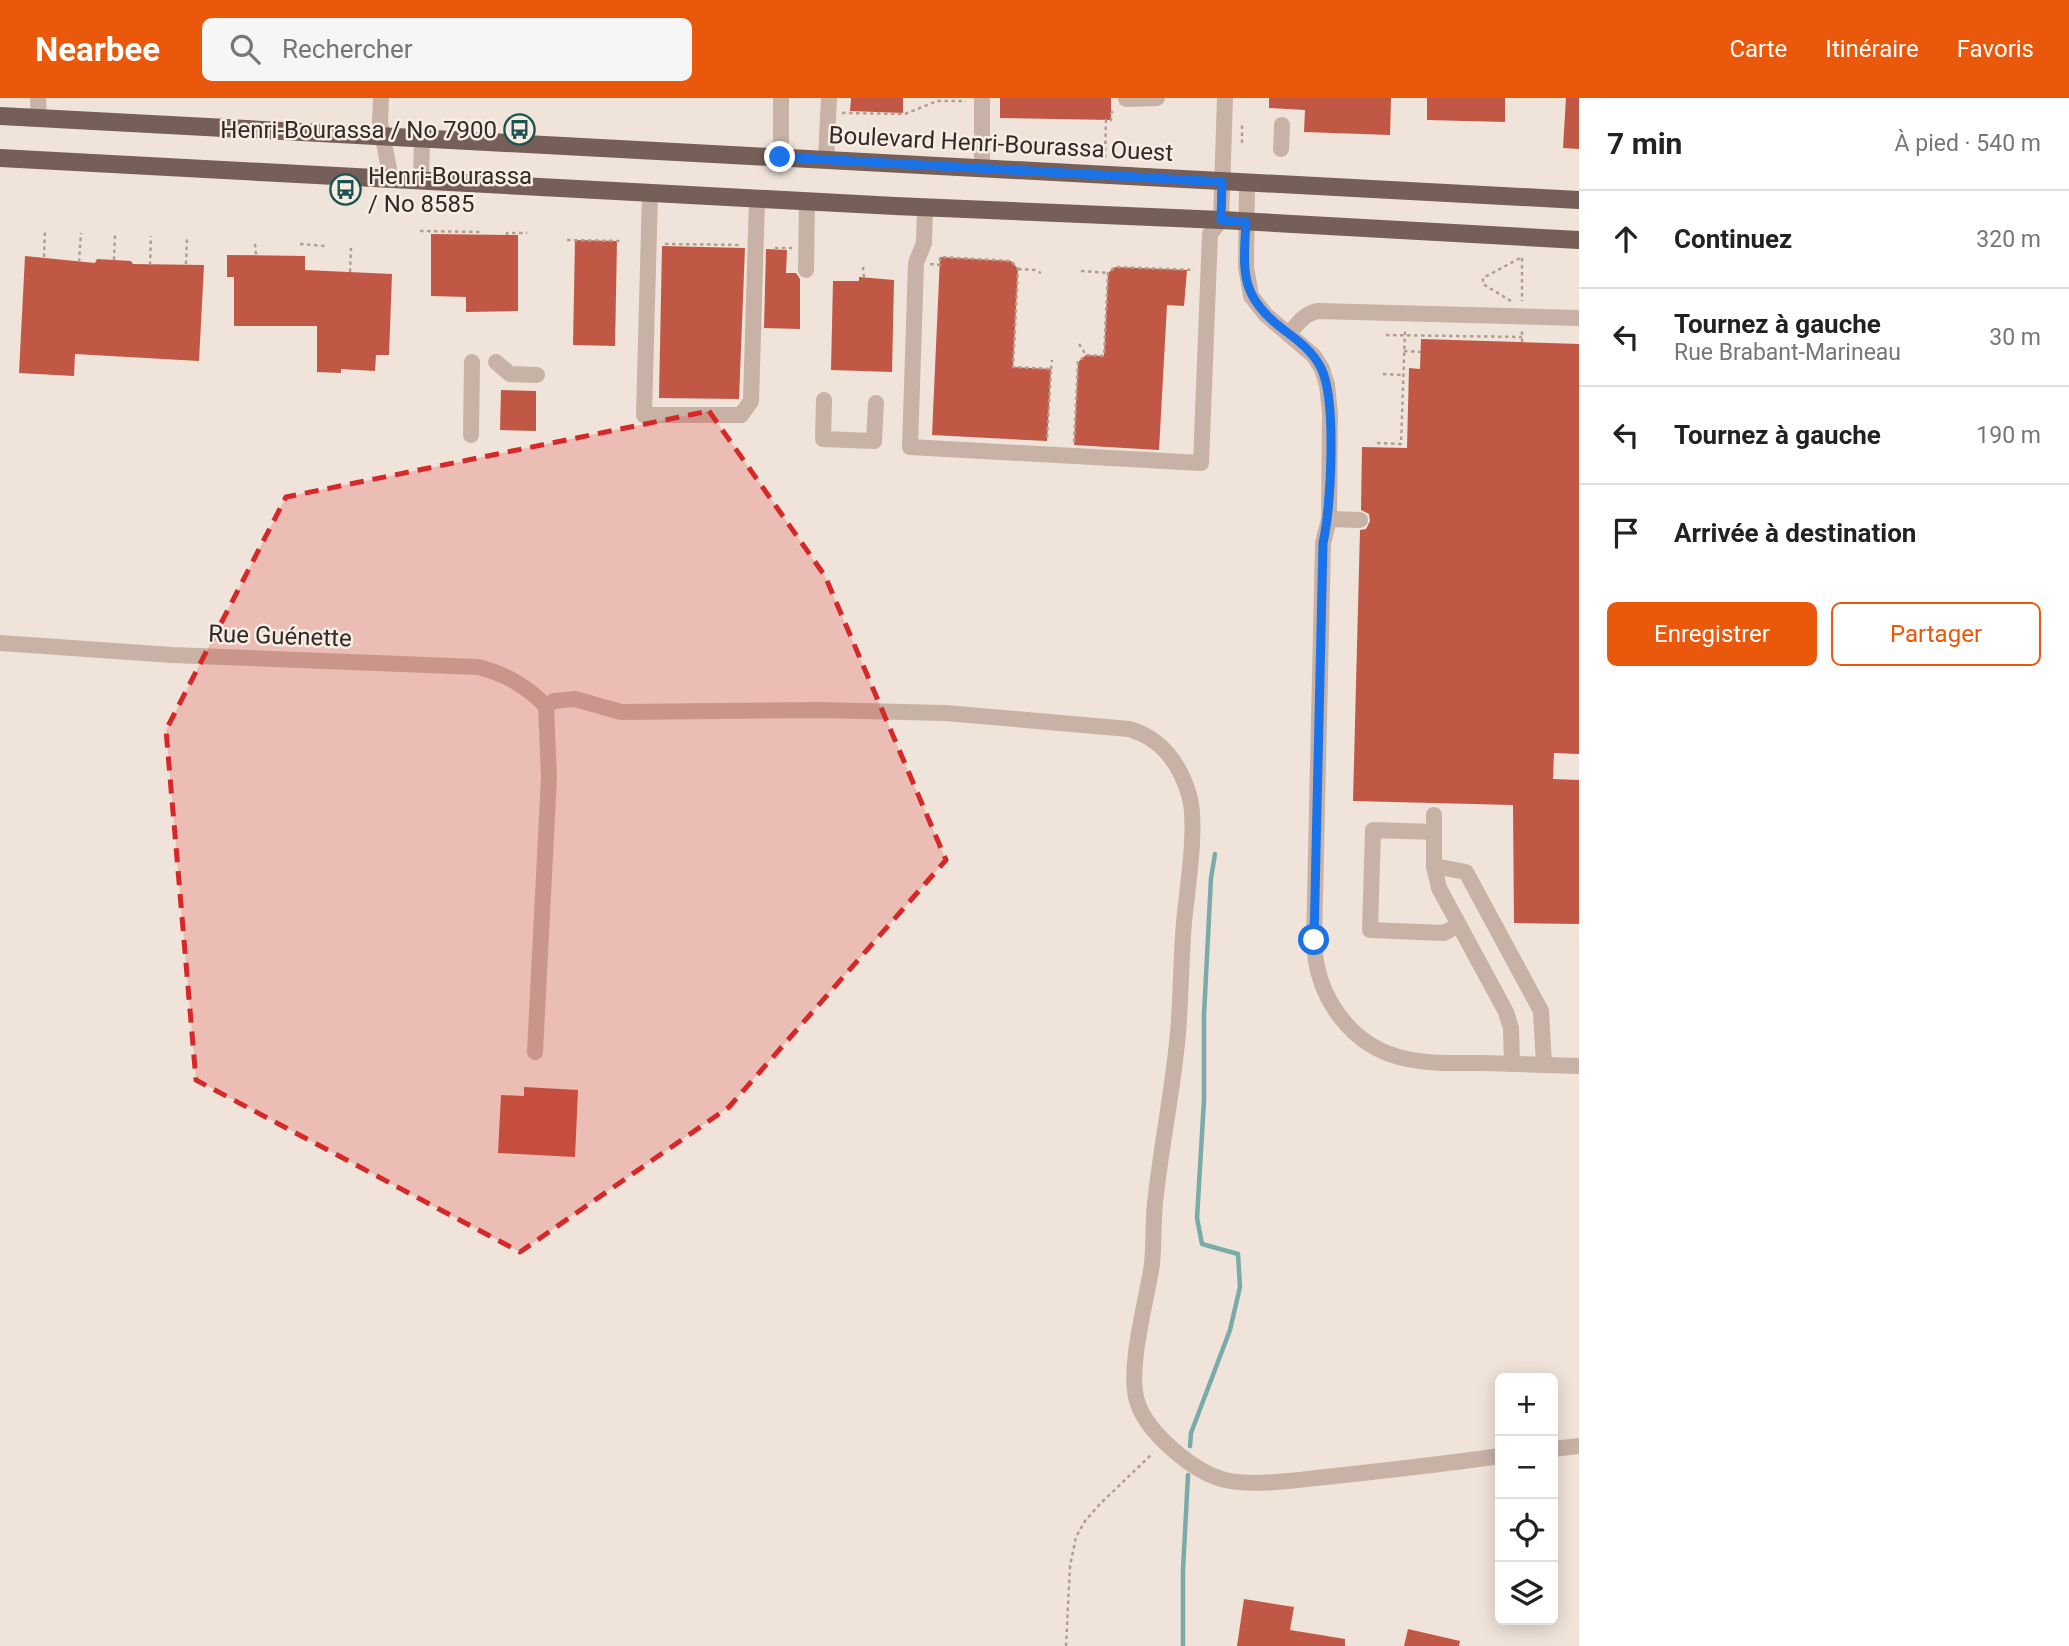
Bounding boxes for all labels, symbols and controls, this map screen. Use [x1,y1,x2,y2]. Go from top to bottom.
search box [202,18,692,81]
text: Nearbee [35,30,160,69]
icon: search [226,30,264,68]
text: Rechercher [282,34,413,64]
text: Carte [1729,35,1787,63]
text: Itinéraire [1825,35,1919,63]
text: Favoris [1957,35,2034,63]
bus stop icon: Henri-Bourassa / No 7900 [503,113,537,147]
place label: Henri-Bourassa / No 7900 [220,116,497,144]
street label: Boulevard Henri-Bourassa Ouest [828,121,1174,167]
text: 7 min [1607,126,1682,161]
text: À pied · 540 m [1895,130,2041,157]
route end [764,141,795,172]
place label: Henri-Bourassa / No 8585 [368,162,532,218]
bus stop icon: Henri-Bourassa / No 8585 [328,173,362,207]
icon: ahead [1607,220,1645,258]
text: Continuez [1674,224,1792,254]
text: 320 m [1976,226,2041,253]
text: Tournez à gauche [1674,309,1881,339]
icon: left [1607,318,1645,356]
text: 30 m [1989,324,2041,351]
text: Rue Brabant-Marineau [1674,339,1901,366]
icon: left [1607,416,1645,454]
text: Tournez à gauche [1674,420,1881,450]
text: 190 m [1976,422,2041,449]
icon: arrive [1607,514,1645,552]
text: Arrivée à destination [1674,518,1916,548]
button: Enregistrer [1607,602,1817,666]
button: Partager [1831,602,2041,666]
street label: Rue Guénette [208,620,352,652]
route start [1298,924,1329,955]
map controls [1495,1373,1558,1625]
button: + [1495,1373,1558,1436]
button: − [1495,1436,1558,1499]
button: locate [1495,1499,1558,1562]
button: layers [1495,1562,1558,1625]

